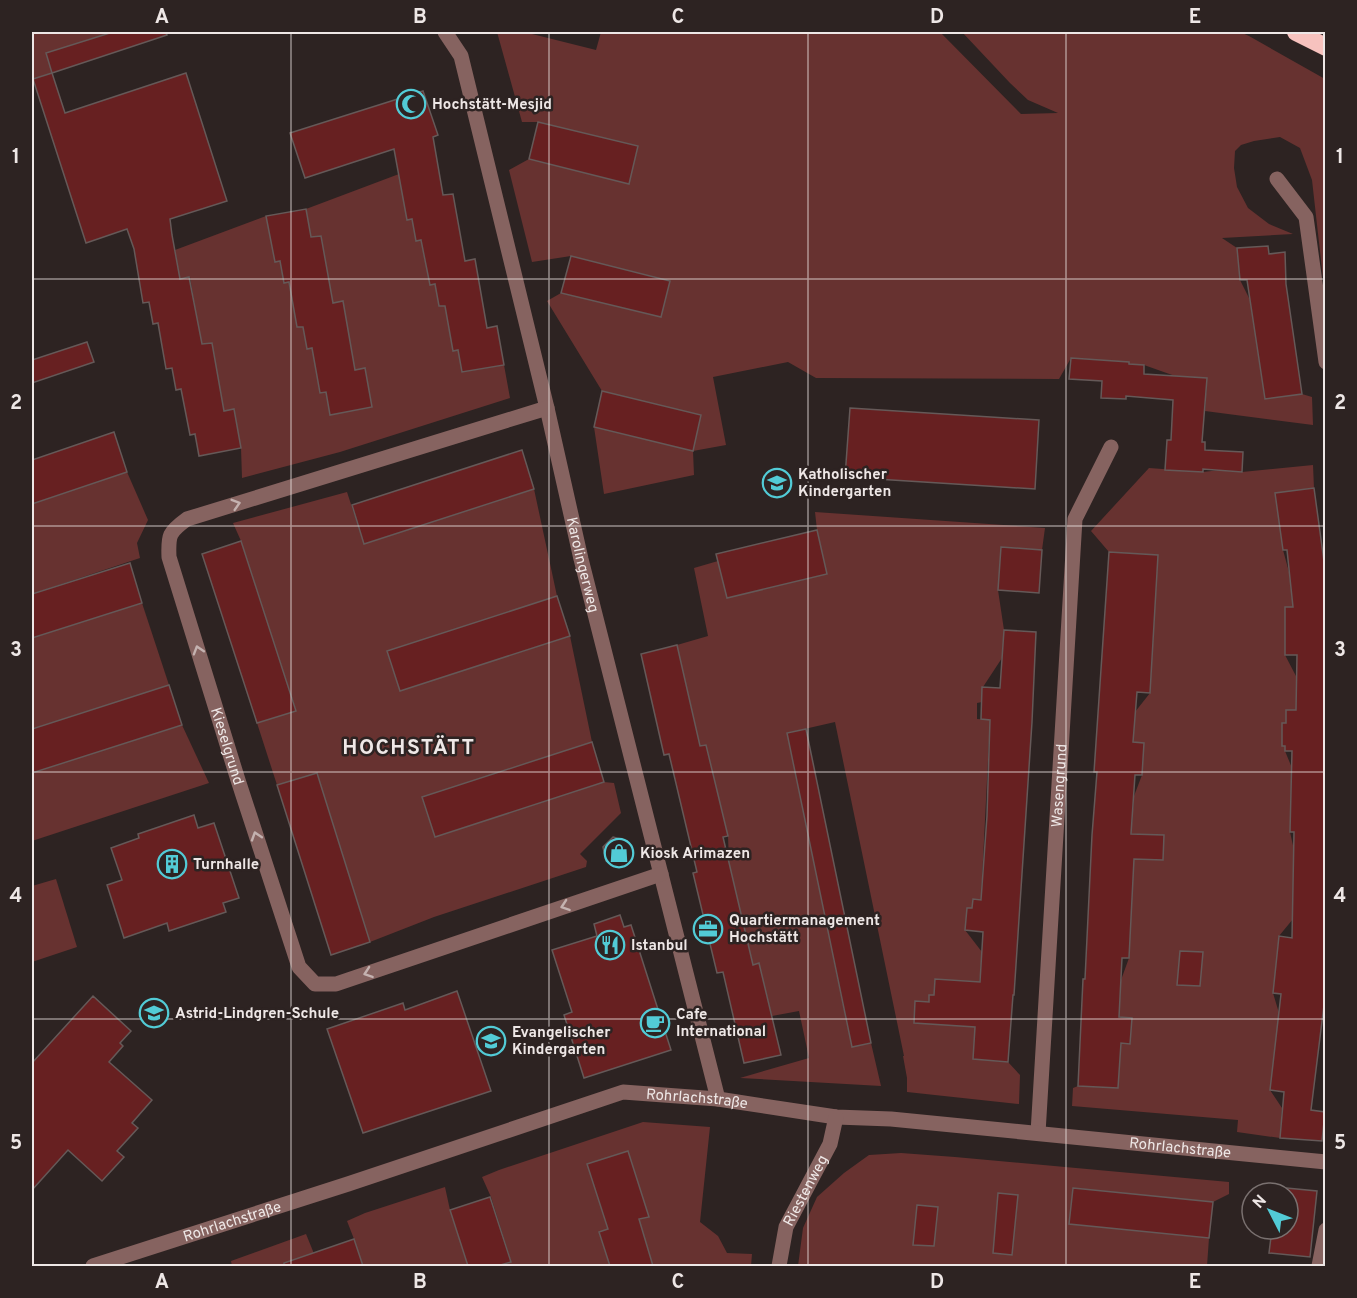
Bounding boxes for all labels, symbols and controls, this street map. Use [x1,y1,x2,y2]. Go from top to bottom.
text: A [155,5,169,31]
text: B [413,5,427,31]
text: C [672,5,684,31]
text: D [930,5,944,31]
text: E [1189,5,1201,31]
mosque icon: Hochstätt-Mesjid [395,88,427,120]
place label: Hochstätt-Mesjid [432,96,552,115]
text: 1 [12,145,20,171]
text: 1 [1336,145,1344,171]
text: 2 [10,391,22,417]
text: 2 [1334,391,1346,417]
place label: Katholischer Kindergarten [798,466,891,502]
school or university icon: Katholischer Kindergarten [761,467,793,499]
one-way arrow [230,499,241,511]
street label: Karolingerweg [561,515,602,615]
text: 3 [10,638,22,664]
text: 3 [1334,638,1346,664]
one-way arrow [193,645,205,656]
street label: Kieselgrund [205,705,247,788]
district label: HOCHSTÄTT [342,735,476,762]
street label: Wasengrund [1048,743,1072,828]
one-way arrow [251,831,264,842]
shop icon: Kiosk Arimazen [603,837,635,869]
place label: Kiosk Arimazen [640,845,750,864]
building icon: Turnhalle [156,848,188,880]
place label: Turnhalle [193,856,259,875]
text: 4 [10,884,22,910]
text: 4 [1334,884,1346,910]
one-way arrow [560,899,571,912]
place label: Quartiermanagement Hochstätt [729,912,880,948]
office icon: Quartiermanagement Hochstätt [692,913,724,945]
restaurant icon: Istanbul [594,929,626,961]
place label: Istanbul [631,937,688,956]
one-way arrow [363,965,374,978]
school or university icon: Astrid-Lindgren-Schule [138,997,170,1029]
place label: Astrid-Lindgren-Schule [175,1005,339,1024]
place label: Cafe International [676,1006,766,1042]
cafe icon: Cafe International [639,1007,671,1039]
place label: Evangelischer Kindergarten [512,1024,611,1060]
school or university icon: Evangelischer Kindergarten [475,1025,507,1057]
street label: Rohrlachstraße [645,1086,749,1114]
text: 5 [10,1131,22,1157]
text: 5 [1334,1131,1346,1157]
street label: Rohrlachstraße [1128,1135,1232,1164]
street label: Riestenweg [780,1152,833,1230]
north arrow [1240,1181,1300,1241]
text: N [1249,1191,1272,1213]
street label: Rohrlachstraße [181,1198,284,1247]
text: A [155,1270,169,1296]
text: B [413,1270,427,1296]
text: C [672,1270,684,1296]
text: D [930,1270,944,1296]
text: E [1189,1270,1201,1296]

